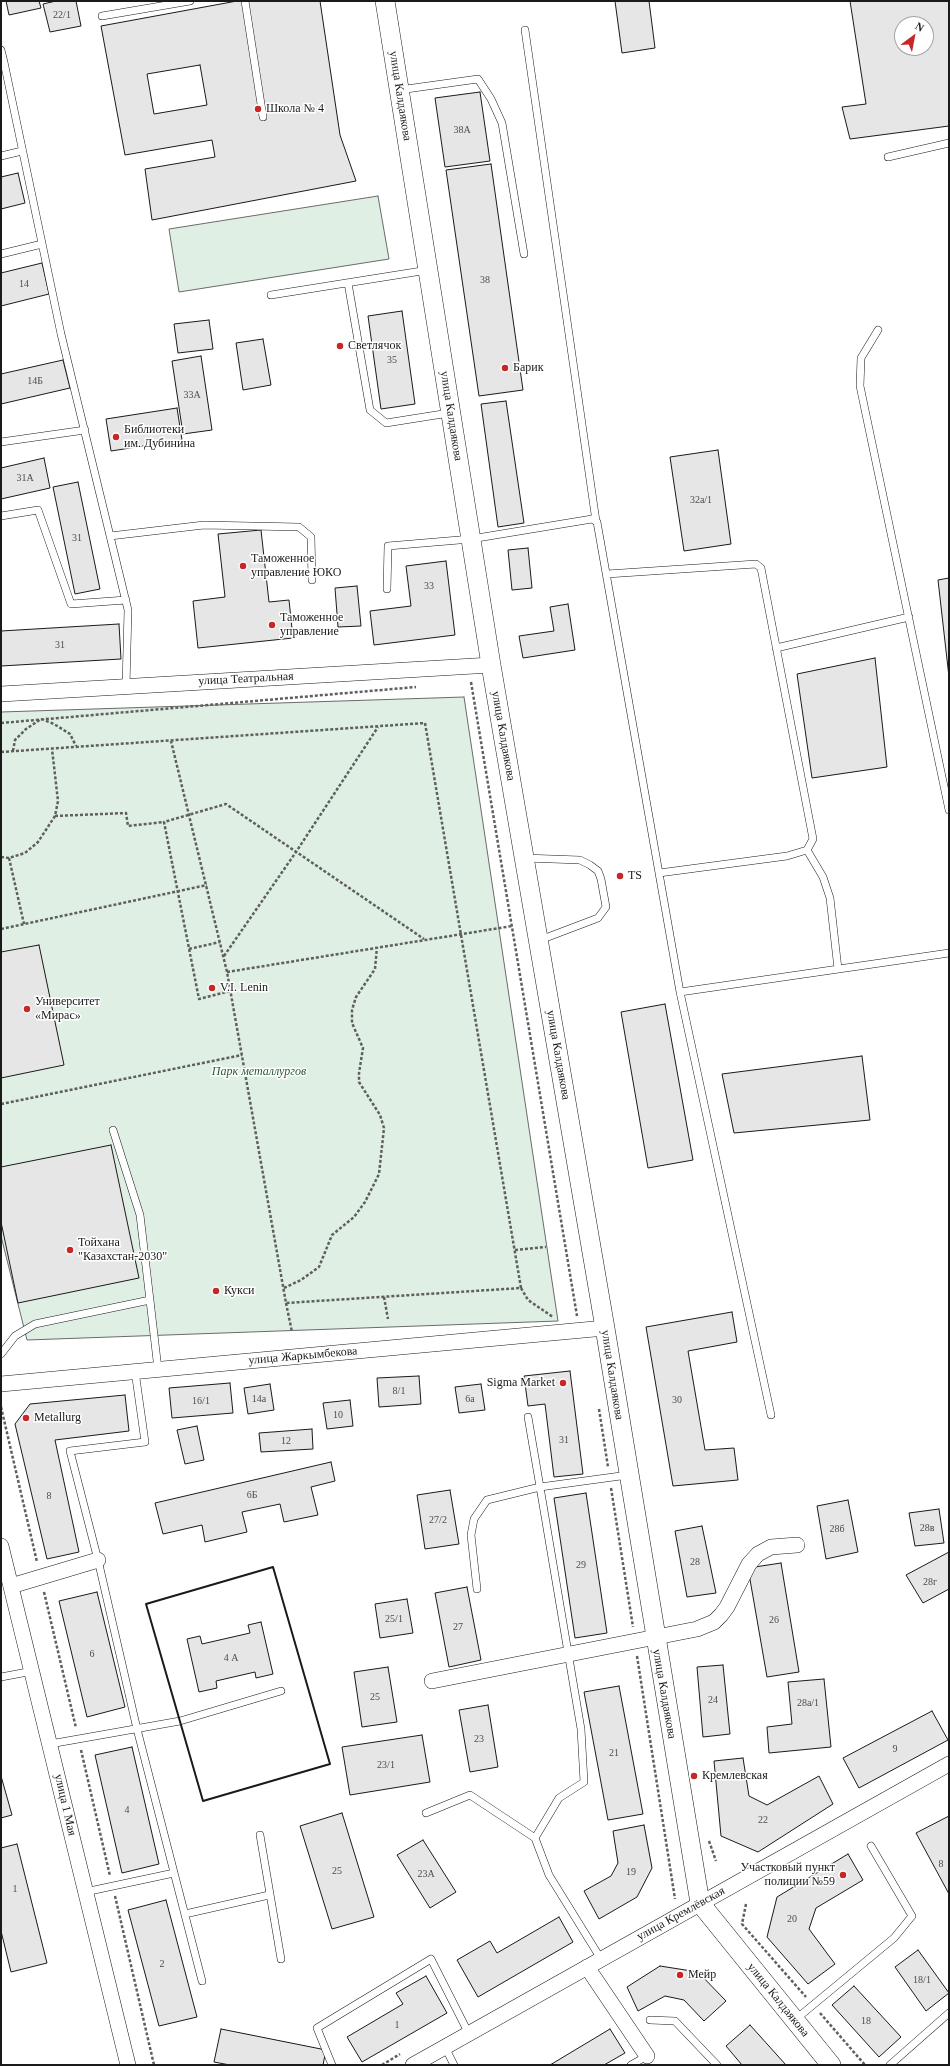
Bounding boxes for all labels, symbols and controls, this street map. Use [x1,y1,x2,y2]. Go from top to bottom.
house number: 22/1 [53,9,71,21]
north arrow [894,16,934,56]
text: N [913,19,926,34]
street label: улица Калдаякова [386,50,414,142]
place label: Школа № 4 [266,102,324,116]
marker: Школа № 4 [253,104,263,114]
house number: 38А [453,124,471,136]
house number: 38 [480,274,490,286]
house number: 14 [19,278,29,290]
place label: Светлячок [348,339,401,353]
marker: Светлячок [335,341,345,351]
house number: 35 [387,354,397,366]
place label: Барик [513,361,543,375]
marker: Барик [500,363,510,373]
street label: улица Калдаякова [437,370,465,462]
house number: 14Б [27,375,43,387]
house number: 33А [183,389,201,401]
place label: Библиотеки им. Дубинина [124,423,195,451]
marker: Библиотеки им. Дубинина [111,432,121,442]
house number: 31А [16,472,34,484]
house number: 32а/1 [690,494,712,506]
house number: 31 [72,532,82,544]
place label: Таможенное управление ЮКО [251,552,341,580]
marker: Таможенное управление ЮКО [238,561,248,571]
house number: 33 [424,580,434,592]
place label: Таможенное управление [280,611,343,639]
marker: Таможенное управление [267,620,277,630]
house number: 31 [55,639,65,651]
street label: улица Театральная [198,669,294,689]
street label: улица Калдаякова [488,690,518,782]
place label: TS [628,869,642,883]
marker: TS [615,871,625,881]
place label: V.I. Lenin [220,981,268,995]
marker: V.I. Lenin [207,983,217,993]
place label: Университет «Мирас» [35,995,100,1023]
marker: Университет «Мирас» [22,1004,32,1014]
street label: улица Калдаякова [543,1009,573,1101]
park label: Парк металлургов [212,1065,306,1079]
place label: Тойхана "Казахстан-2030" [78,1236,167,1264]
marker: Тойхана "Казахстан-2030" [65,1245,75,1255]
place label: Кукси [224,1284,254,1298]
marker: Кукси [211,1286,221,1296]
street label: улица Калдаякова [598,1329,626,1421]
street label: улица Жаркымбекова [248,1344,358,1368]
place label: Sigma Market [487,1376,555,1390]
marker: Sigma Market [558,1378,568,1388]
house number: 8/1 [393,1385,405,1397]
house number: 14а [252,1393,266,1405]
house number: 6а [465,1393,475,1405]
house number: 30 [672,1394,682,1406]
house number: 16/1 [192,1395,210,1407]
house number: 10 [333,1409,343,1421]
place label: Metallurg [34,1411,81,1425]
marker: Metallurg [21,1413,31,1423]
house number: 31 [559,1434,569,1446]
house number: 12 [281,1435,291,1447]
house number: 6Б [247,1489,257,1501]
house number: 8 [46,1490,52,1502]
house number: 27/2 [429,1514,447,1526]
house number: 28в [920,1522,934,1534]
house number: 28б [829,1523,845,1535]
house number: 28 [690,1556,700,1568]
house number: 29 [576,1559,586,1571]
house number: 28г [923,1576,937,1588]
house number: 25/1 [385,1613,403,1625]
house number: 26 [769,1614,779,1626]
house number: 27 [453,1621,463,1633]
house number: 6 [90,1648,94,1660]
street label: улица Калдаякова [649,1648,679,1740]
house number: 4 А [224,1652,238,1664]
house number: 25 [370,1691,380,1703]
house number: 24 [708,1694,718,1706]
house number: 28а/1 [797,1697,819,1709]
house number: 23 [474,1733,484,1745]
house number: 9 [892,1743,898,1755]
house number: 21 [609,1747,619,1759]
house number: 23/1 [377,1759,395,1771]
place label: Кремлевская [702,1769,768,1783]
marker: Кремлевская [689,1771,699,1781]
street label: улица 1 Мая [51,1773,79,1837]
house number: 4 [124,1804,130,1816]
house number: 22 [758,1814,768,1826]
house number: 8 [938,1858,944,1870]
place label: Участковый пункт полиции №59 [740,1861,835,1889]
house number: 25 [332,1865,342,1877]
house number: 19 [626,1866,636,1878]
house number: 23А [417,1868,435,1880]
marker: Участковый пункт полиции №59 [838,1870,848,1880]
house number: 1 [12,1883,18,1895]
street label: улица Кремлёвская [635,1884,727,1944]
house number: 20 [787,1913,797,1925]
house number: 2 [160,1958,164,1970]
street label: улица Калдаякова [744,1960,812,2040]
place label: Мейр [688,1968,716,1982]
marker: Мейр [675,1970,685,1980]
house number: 18/1 [913,1974,931,1986]
house number: 18 [861,2015,871,2027]
house number: 1 [394,2019,400,2031]

